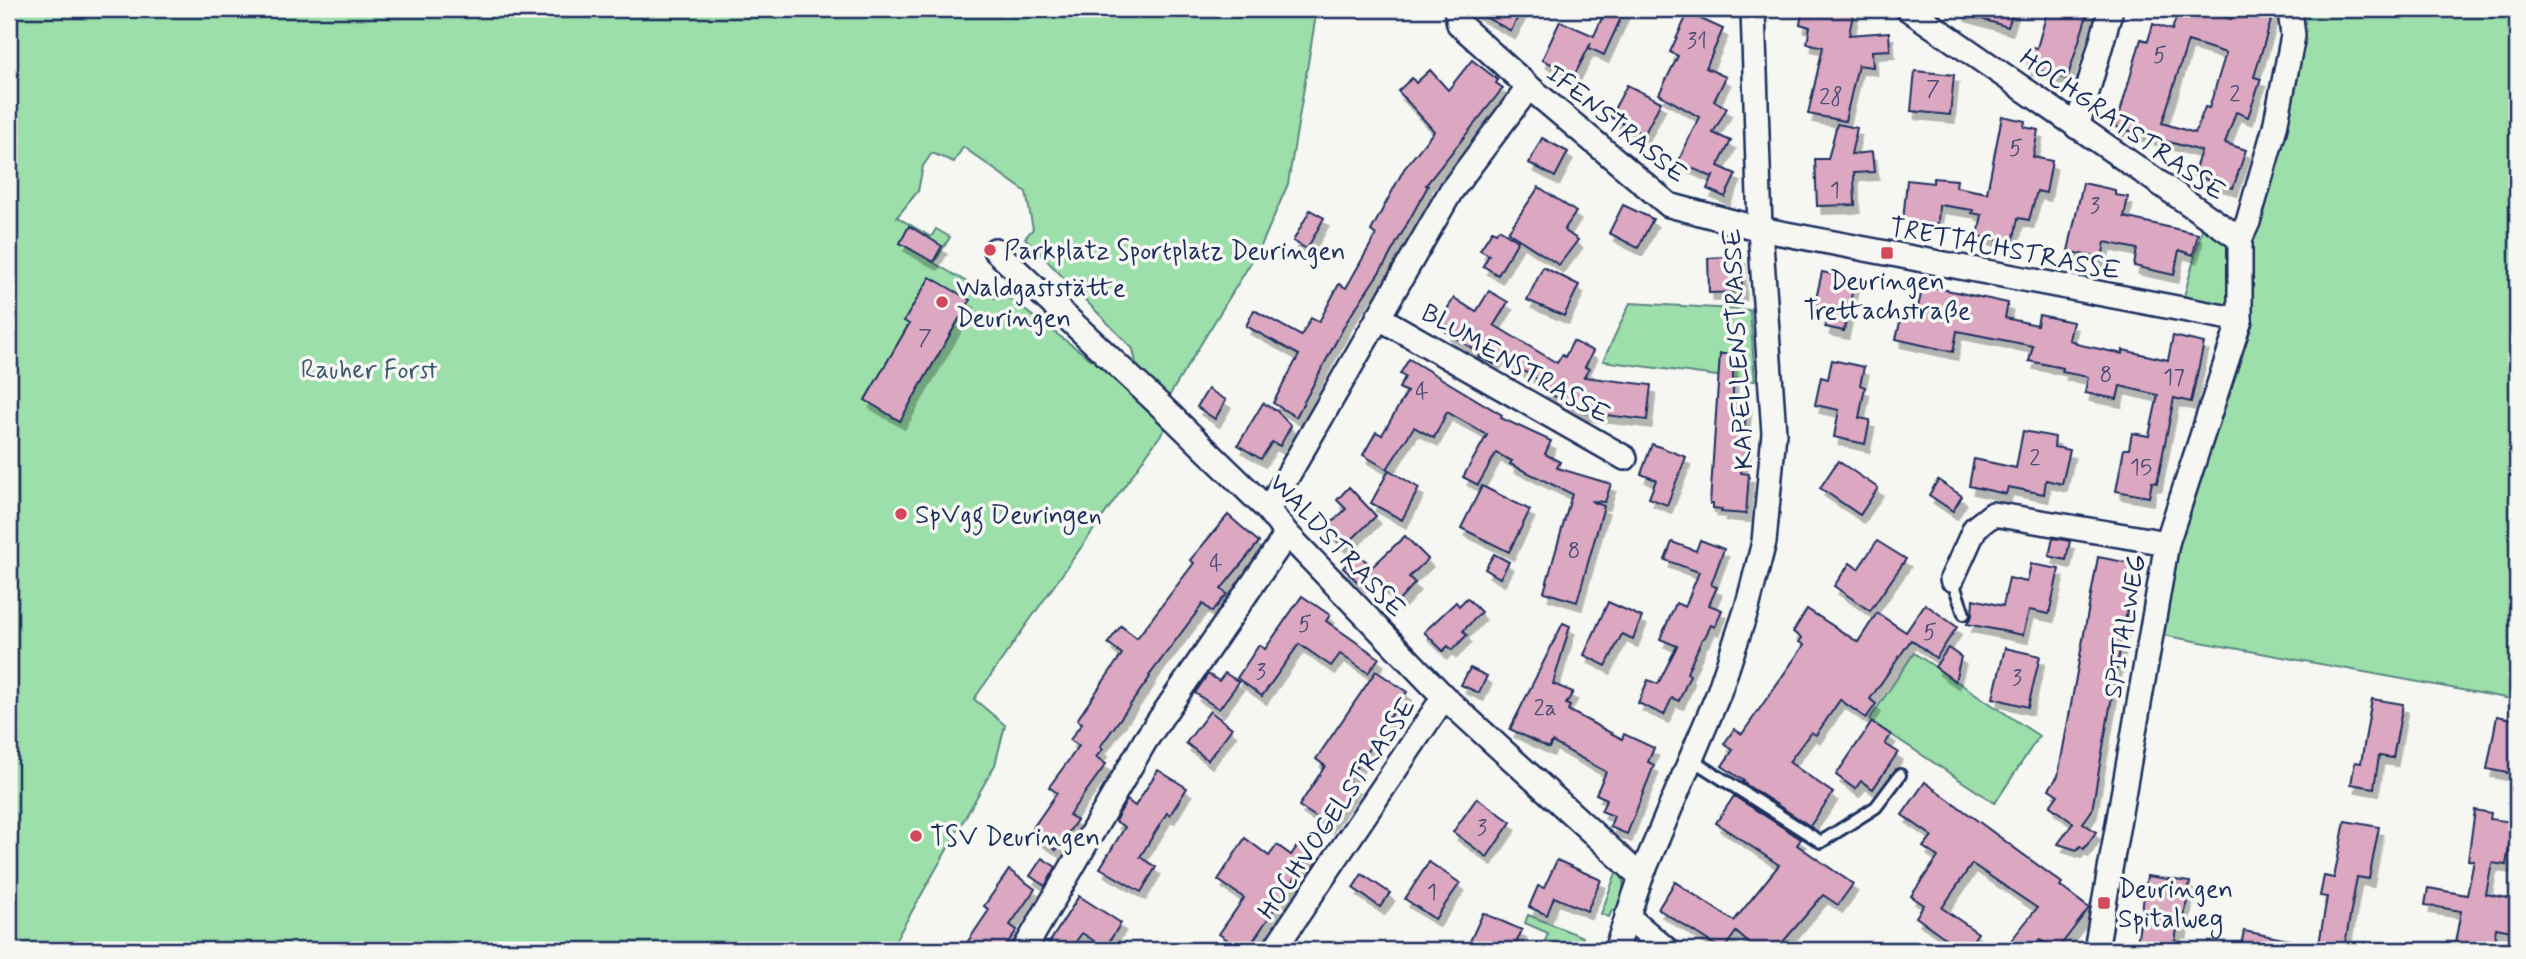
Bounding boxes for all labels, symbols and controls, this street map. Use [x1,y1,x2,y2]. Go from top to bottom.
house number: 31 [1687,27,1707,57]
house number: 5 [2153,41,2167,71]
street label: HOCHGRATSTRASSE [2012,42,2232,210]
street label: IFENSTRASSE [1538,57,1693,192]
house number: 7 [1926,75,1940,105]
house number: 2 [2229,80,2241,110]
house number: 28 [1819,83,1843,113]
house number: 5 [2009,134,2023,164]
house number: 1 [1830,176,1840,206]
house number: 3 [2090,192,2100,222]
street label: TRETTACHSTRASSE [1886,211,2123,289]
street label: KAPELLENSTRASSE [1716,227,1762,471]
place label: Parkplatz Sportplatz Deuringen [1004,235,1346,269]
marker: Parkplatz Sportplatz Deuringen [982,242,998,258]
marker: Deuringen Trettachstraße [1879,245,1895,261]
place label: Deuringen Trettachstraße [1804,265,1971,329]
place label: Waldgaststätte Deuringen [956,272,1126,336]
marker: Waldgaststätte Deuringen [934,294,950,310]
street label: BLUMENSTRASSE [1414,297,1616,433]
house number: 7 [918,324,932,354]
park label: Rauher Forst [301,354,437,388]
house number: 8 [2100,361,2112,391]
house number: 17 [2163,363,2185,393]
house number: 4 [1415,377,1429,407]
house number: 2 [2029,444,2041,474]
house number: 15 [2130,453,2152,483]
street label: WALDSTRASSE [1261,467,1412,626]
place label: SpVgg Deuringen [915,499,1102,536]
marker: SpVgg Deuringen [893,506,909,522]
house number: 8 [1568,537,1580,567]
house number: 4 [1209,549,1223,579]
street label: SPITALWEG [2097,552,2155,701]
house number: 5 [1298,610,1312,640]
house number: 5 [1923,618,1937,648]
house number: 3 [1256,658,1266,688]
house number: 3 [2012,664,2022,694]
street label: HOCHVOGELSTRASSE [1251,692,1425,927]
house number: 2a [1533,694,1557,724]
house number: 3 [1477,814,1487,844]
place label: TSV Deuringen [930,821,1100,855]
marker: TSV Deuringen [908,828,924,844]
place label: Deuringen Spitalweg [2118,873,2233,939]
house number: 1 [1427,878,1437,908]
marker: Deuringen Spitalweg [2096,895,2112,911]

